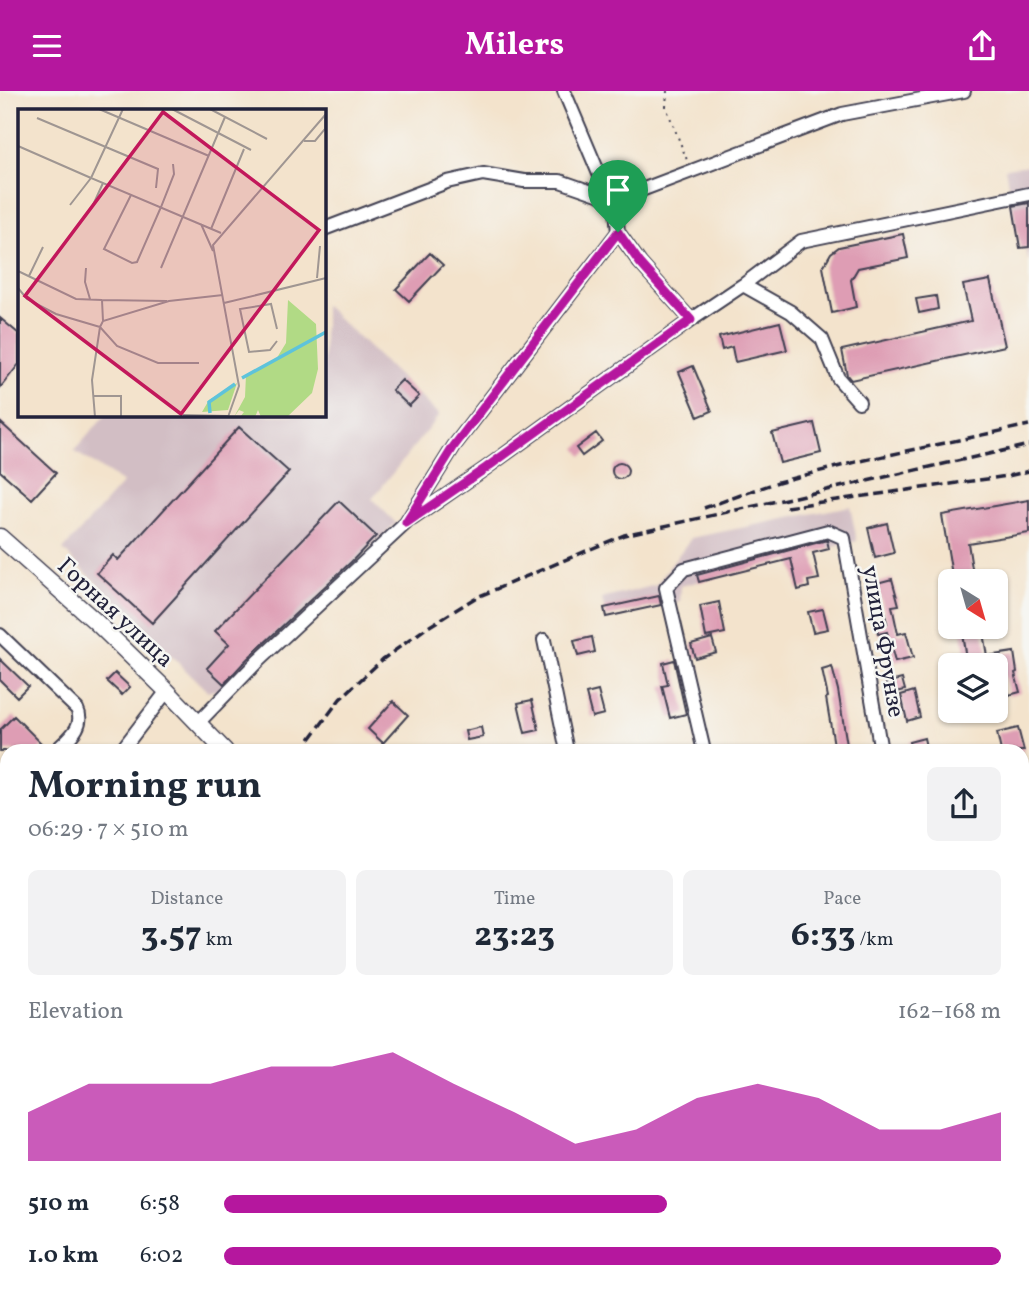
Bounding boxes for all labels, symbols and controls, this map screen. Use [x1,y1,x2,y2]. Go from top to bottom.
text: Milers [465,24,564,68]
icon: menu [28,27,66,65]
icon: share [963,27,1001,65]
inset map [18,109,326,417]
pin [588,160,648,232]
icon: arrive [599,171,637,209]
street label: Горная улица [49,550,180,676]
street label: улица Фрунзе [852,563,912,720]
north arrow [938,569,1008,639]
map controls [938,569,1008,723]
button: layers [938,653,1008,723]
text: Morning run [28,761,262,814]
button: share [927,767,1001,841]
text: 06:29 · 7 × 510 m [28,814,189,846]
text: Distance [150,886,223,912]
text: Time [494,886,535,912]
text: Pace [823,886,861,912]
text: 3.57 [141,912,202,960]
text: 23:23 [474,912,555,960]
text: 6:33 [791,912,856,960]
text: km [202,927,233,953]
text: /km [856,927,893,953]
text: Elevation [28,996,124,1028]
text: 162–168 m [898,996,1001,1028]
text: 510 m [28,1188,89,1220]
text: 6:58 [140,1188,180,1220]
text: 1.0 km [28,1240,99,1272]
text: 6:02 [140,1240,183,1272]

